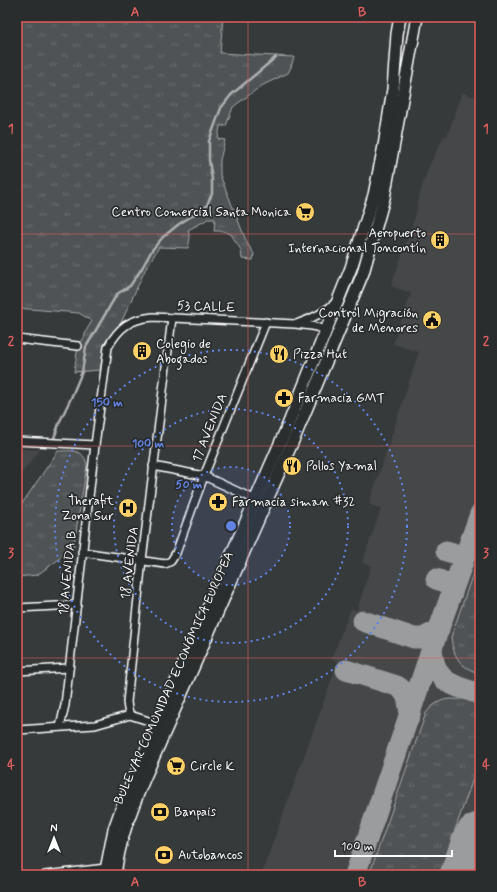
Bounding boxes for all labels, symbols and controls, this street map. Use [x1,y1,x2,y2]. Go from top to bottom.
text: A [131,4,139,21]
text: B [358,4,367,21]
text: 1 [8,121,14,138]
text: 1 [483,121,489,138]
supermarket icon: Centro Comercial Santa Monica [294,201,316,223]
place label: Centro Comercial Santa Monica [112,204,291,221]
place label: Aeropuerto Internacional Toncontín [288,225,426,257]
building icon: Aeropuerto Internacional Toncontín [429,229,451,251]
street label: 53 CALLE [177,297,235,317]
place label: Control Migración de Menores [318,305,418,337]
public building icon: Control Migración de Menores [421,309,443,331]
text: 2 [8,333,15,350]
text: 2 [483,333,490,350]
place label: Colegio de Abogados [156,336,211,370]
building icon: Colegio de Abogados [131,340,153,362]
restaurant icon: Pizza Hut [268,343,290,365]
place label: Pizza Hut [293,346,347,363]
pharmacy icon: Farmacia GMT [273,387,295,409]
place label: Farmacia GMT [298,390,385,407]
street label: 17 AVENIDA [189,391,231,465]
text: 150 m [91,395,123,411]
text: 100 m [132,436,165,452]
restaurant icon: Pollos Yamal [281,455,303,477]
place label: Pollos Yamal [306,458,377,475]
text: 50 m [176,477,203,493]
pharmacy icon: Farmacia siman #32 [207,491,229,513]
place label: Therafit Zona Sur [62,493,115,525]
place label: Farmacia siman #32 [232,494,355,511]
hospital icon: Therafit Zona Sur [117,497,139,519]
centre of rings [224,519,238,533]
street label: 18 AVENIDA [117,526,143,600]
street label: 18 AVENIDA B [55,530,81,616]
text: 3 [8,545,14,562]
text: 3 [483,545,489,562]
street label: BULEVAR COMUNIDAD ECONÓMICA EUROPEA [110,549,238,807]
supermarket icon: Circle K [165,755,187,777]
text: 4 [7,757,15,774]
text: 4 [482,757,490,774]
place label: Circle K [190,758,235,775]
bank icon: Banpais [149,801,171,823]
place label: Banpais [174,804,216,821]
north arrow [34,818,74,858]
text: N [50,822,58,836]
scale bar [335,832,452,858]
text: 100 m [341,839,373,855]
bank icon: Autobancos [153,844,175,866]
place label: Autobancos [178,847,243,864]
text: A [131,874,139,891]
text: B [358,874,367,891]

